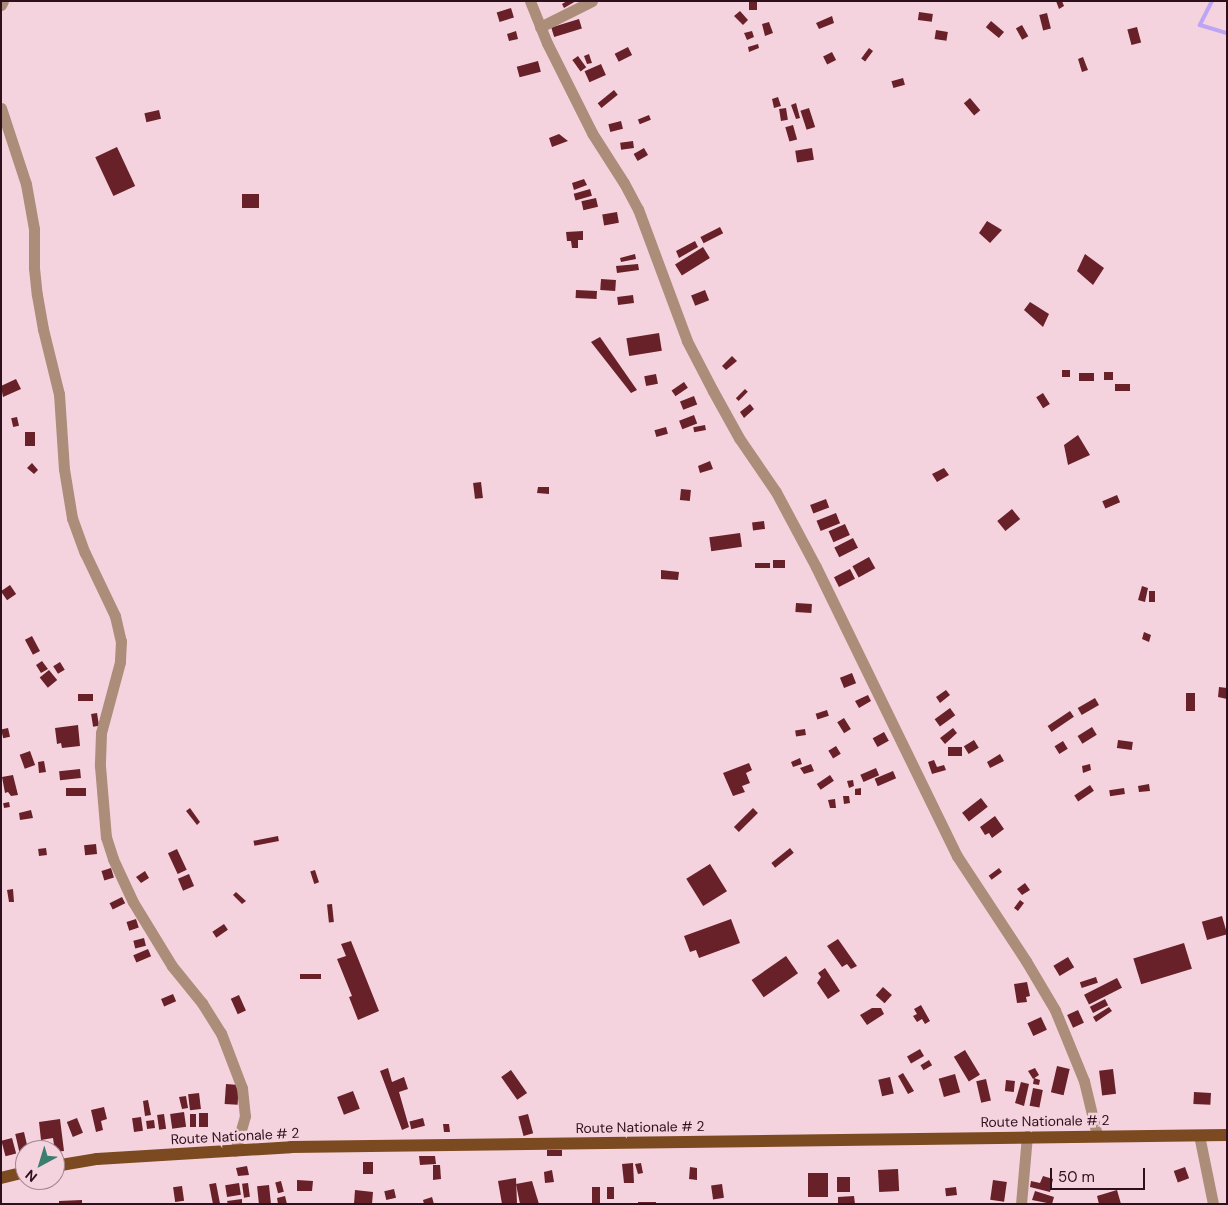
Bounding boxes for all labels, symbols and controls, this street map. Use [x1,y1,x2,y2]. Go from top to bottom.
street label: Route Nationale # 2 [980,1111,1110,1131]
street label: Route Nationale # 2 [575,1117,705,1137]
street label: Route Nationale # 2 [170,1124,300,1148]
north arrow [15,1140,65,1190]
scale bar [1053,1158,1148,1190]
text: N [22,1166,41,1186]
text: 50 m [1058,1167,1095,1187]

